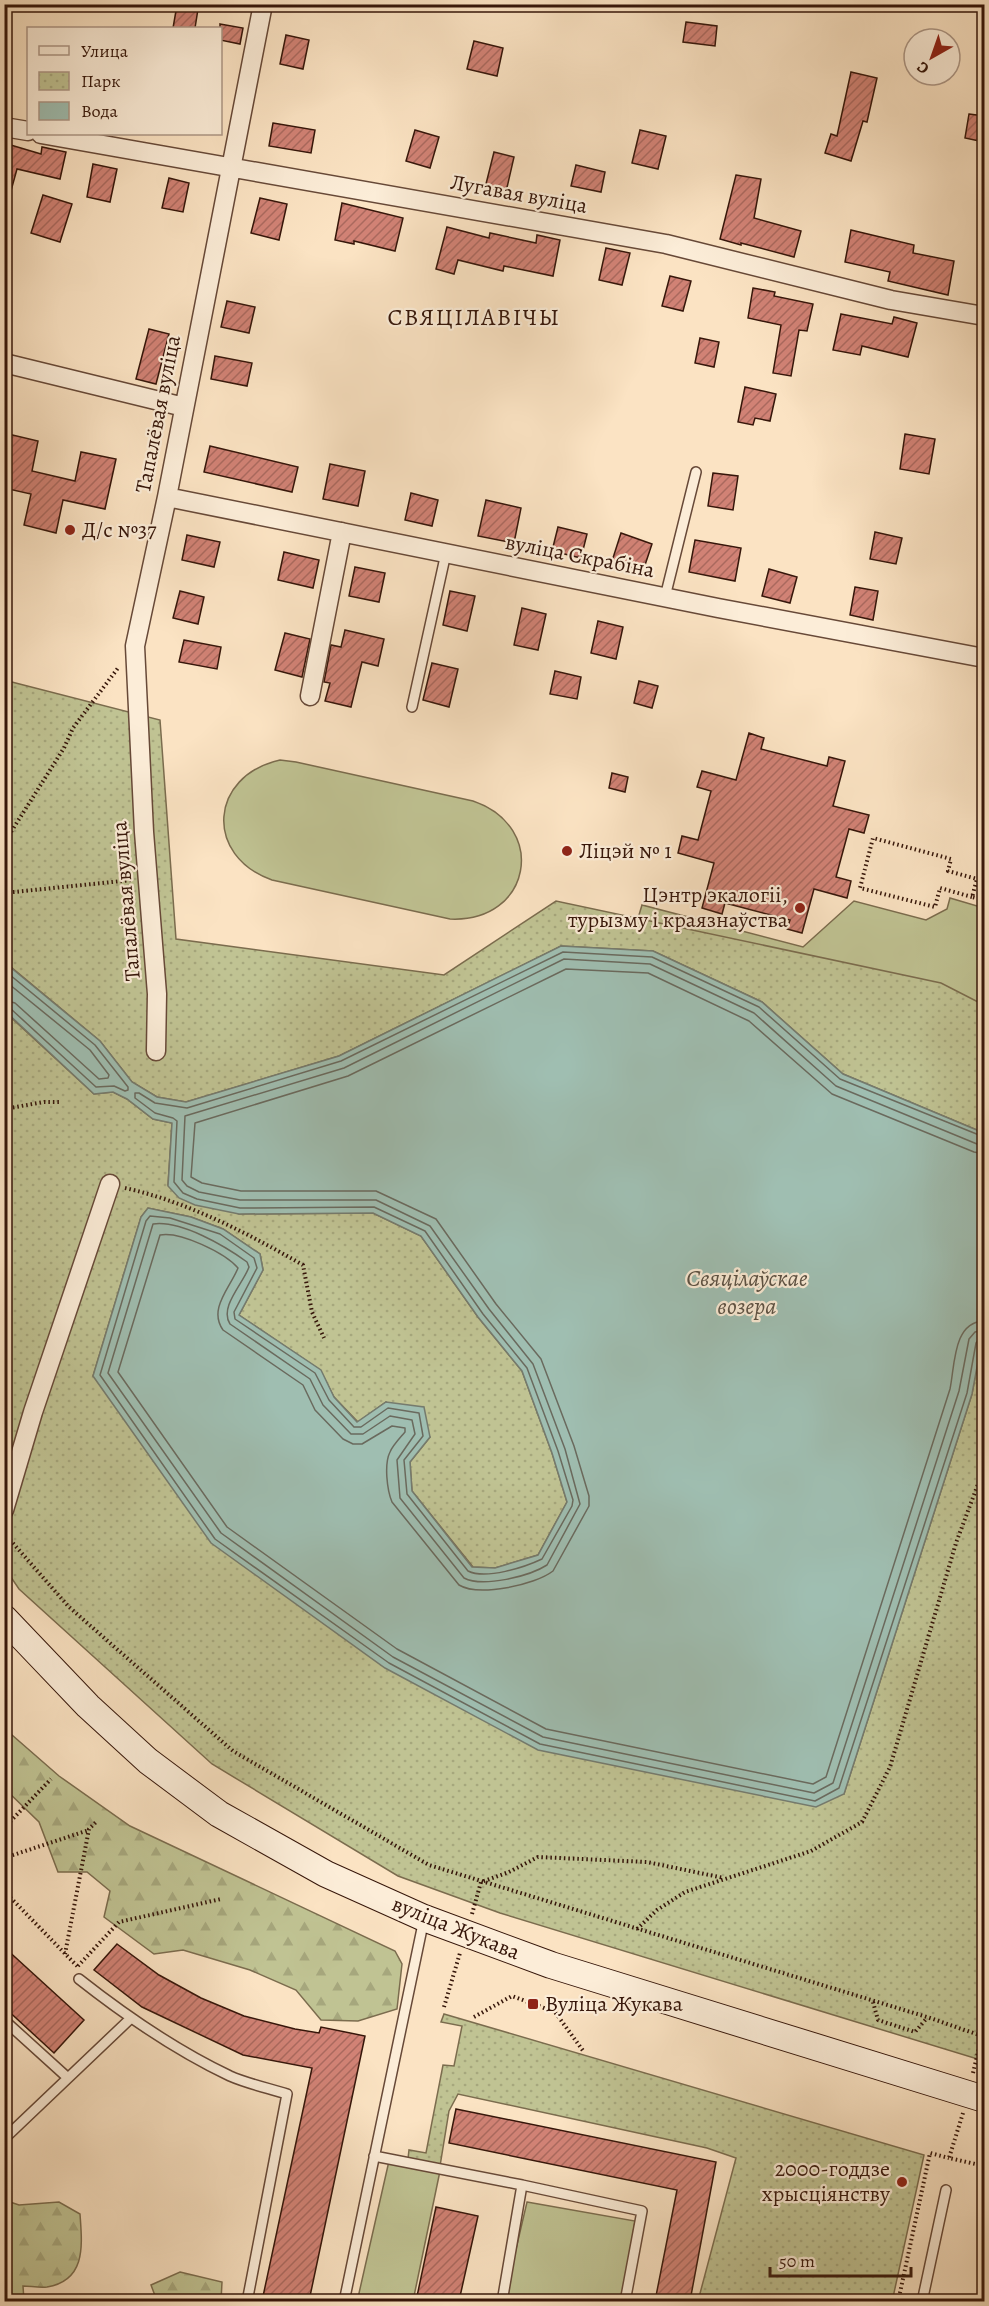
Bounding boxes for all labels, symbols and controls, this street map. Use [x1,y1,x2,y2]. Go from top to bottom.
legend [27,27,222,135]
north arrow [902,27,962,87]
text: Улица [81,39,129,63]
text: С [912,56,934,79]
text: Парк [81,69,121,93]
text: Вода [81,99,119,123]
street label: Лугавая вуліца [448,167,591,221]
district label: СВЯЦІЛАВІЧЫ [388,301,560,333]
street label: Тапалёвая вуліца [128,332,188,495]
place label: Д/с №37 [82,515,157,545]
marker: Д/с №37 [63,523,77,537]
street label: вуліца Скрабіна [503,527,658,585]
street label: Тапалёвая вуліца [104,819,148,982]
place label: Ліцэй № 1 [579,836,672,866]
marker: Ліцэй № 1 [560,844,574,858]
place label: Цэнтр экалогіі, турызму і краязнаўства [568,880,789,935]
marker: Цэнтр экалогіі, турызму і краязнаўства [793,901,807,915]
water label: Свяцілаўскае возера [686,1262,808,1322]
street label: вуліца Жукава [388,1889,525,1968]
place label: Вуліца Жукава [545,1989,684,2019]
marker: Вуліца Жукава [526,1997,540,2011]
place label: 2000-годдзе хрысціянству [762,2154,891,2209]
marker: 2000-годдзе хрысціянству [895,2175,909,2189]
scale bar [770,2240,911,2278]
text: 50 m [779,2249,815,2273]

